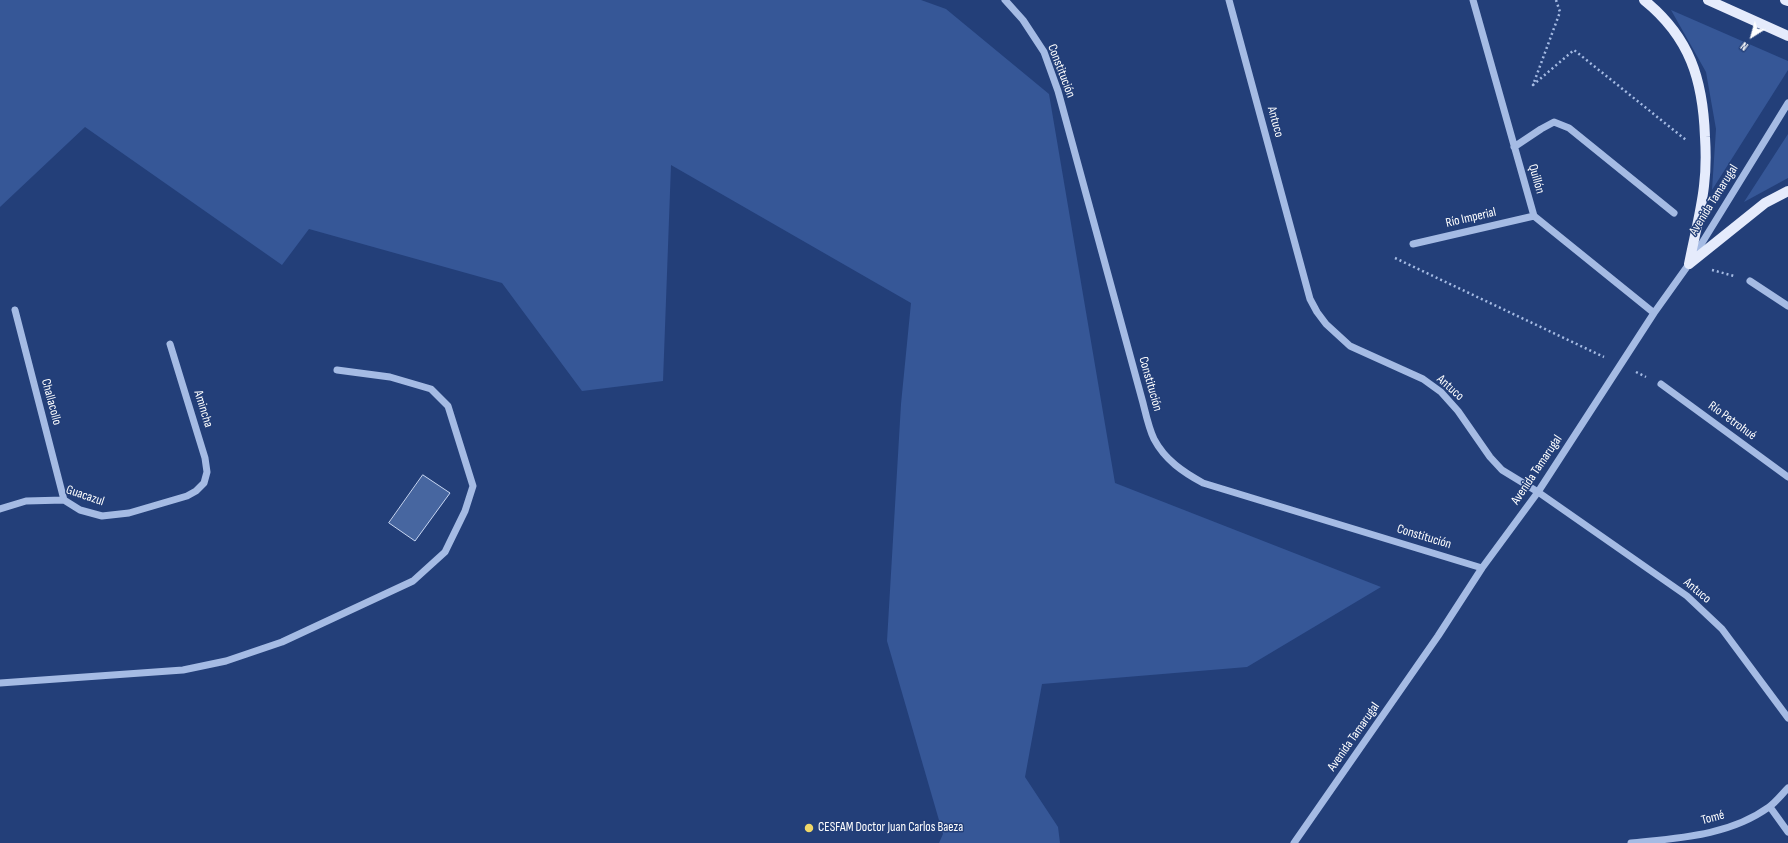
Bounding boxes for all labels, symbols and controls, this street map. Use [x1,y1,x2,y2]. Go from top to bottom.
north arrow [1732,16,1772,56]
text: N [1738,39,1751,53]
street label: Constitución [1044,42,1078,100]
street label: Antuco [1263,105,1287,139]
street label: Quillón [1524,162,1548,196]
street label: Avenida Tamarugal [1686,162,1742,238]
street label: Río Imperial [1444,205,1498,231]
street label: Constitución [1135,355,1165,413]
street label: Antuco [1433,372,1467,404]
street label: Challacollo [37,377,65,427]
street label: Amincha [190,389,216,429]
street label: Río Petrohué [1705,398,1759,444]
street label: Avenida Tamarugal [1508,432,1566,508]
street label: Guacazul [64,482,106,510]
street label: Constitución [1395,521,1453,553]
street label: Antuco [1680,575,1714,607]
street label: Avenida Tamarugal [1325,700,1383,774]
street label: Tomé [1700,807,1726,829]
place label: CESFAM Doctor Juan Carlos Baeza [818,820,963,836]
marker: CESFAM Doctor Juan Carlos Baeza [803,822,815,834]

